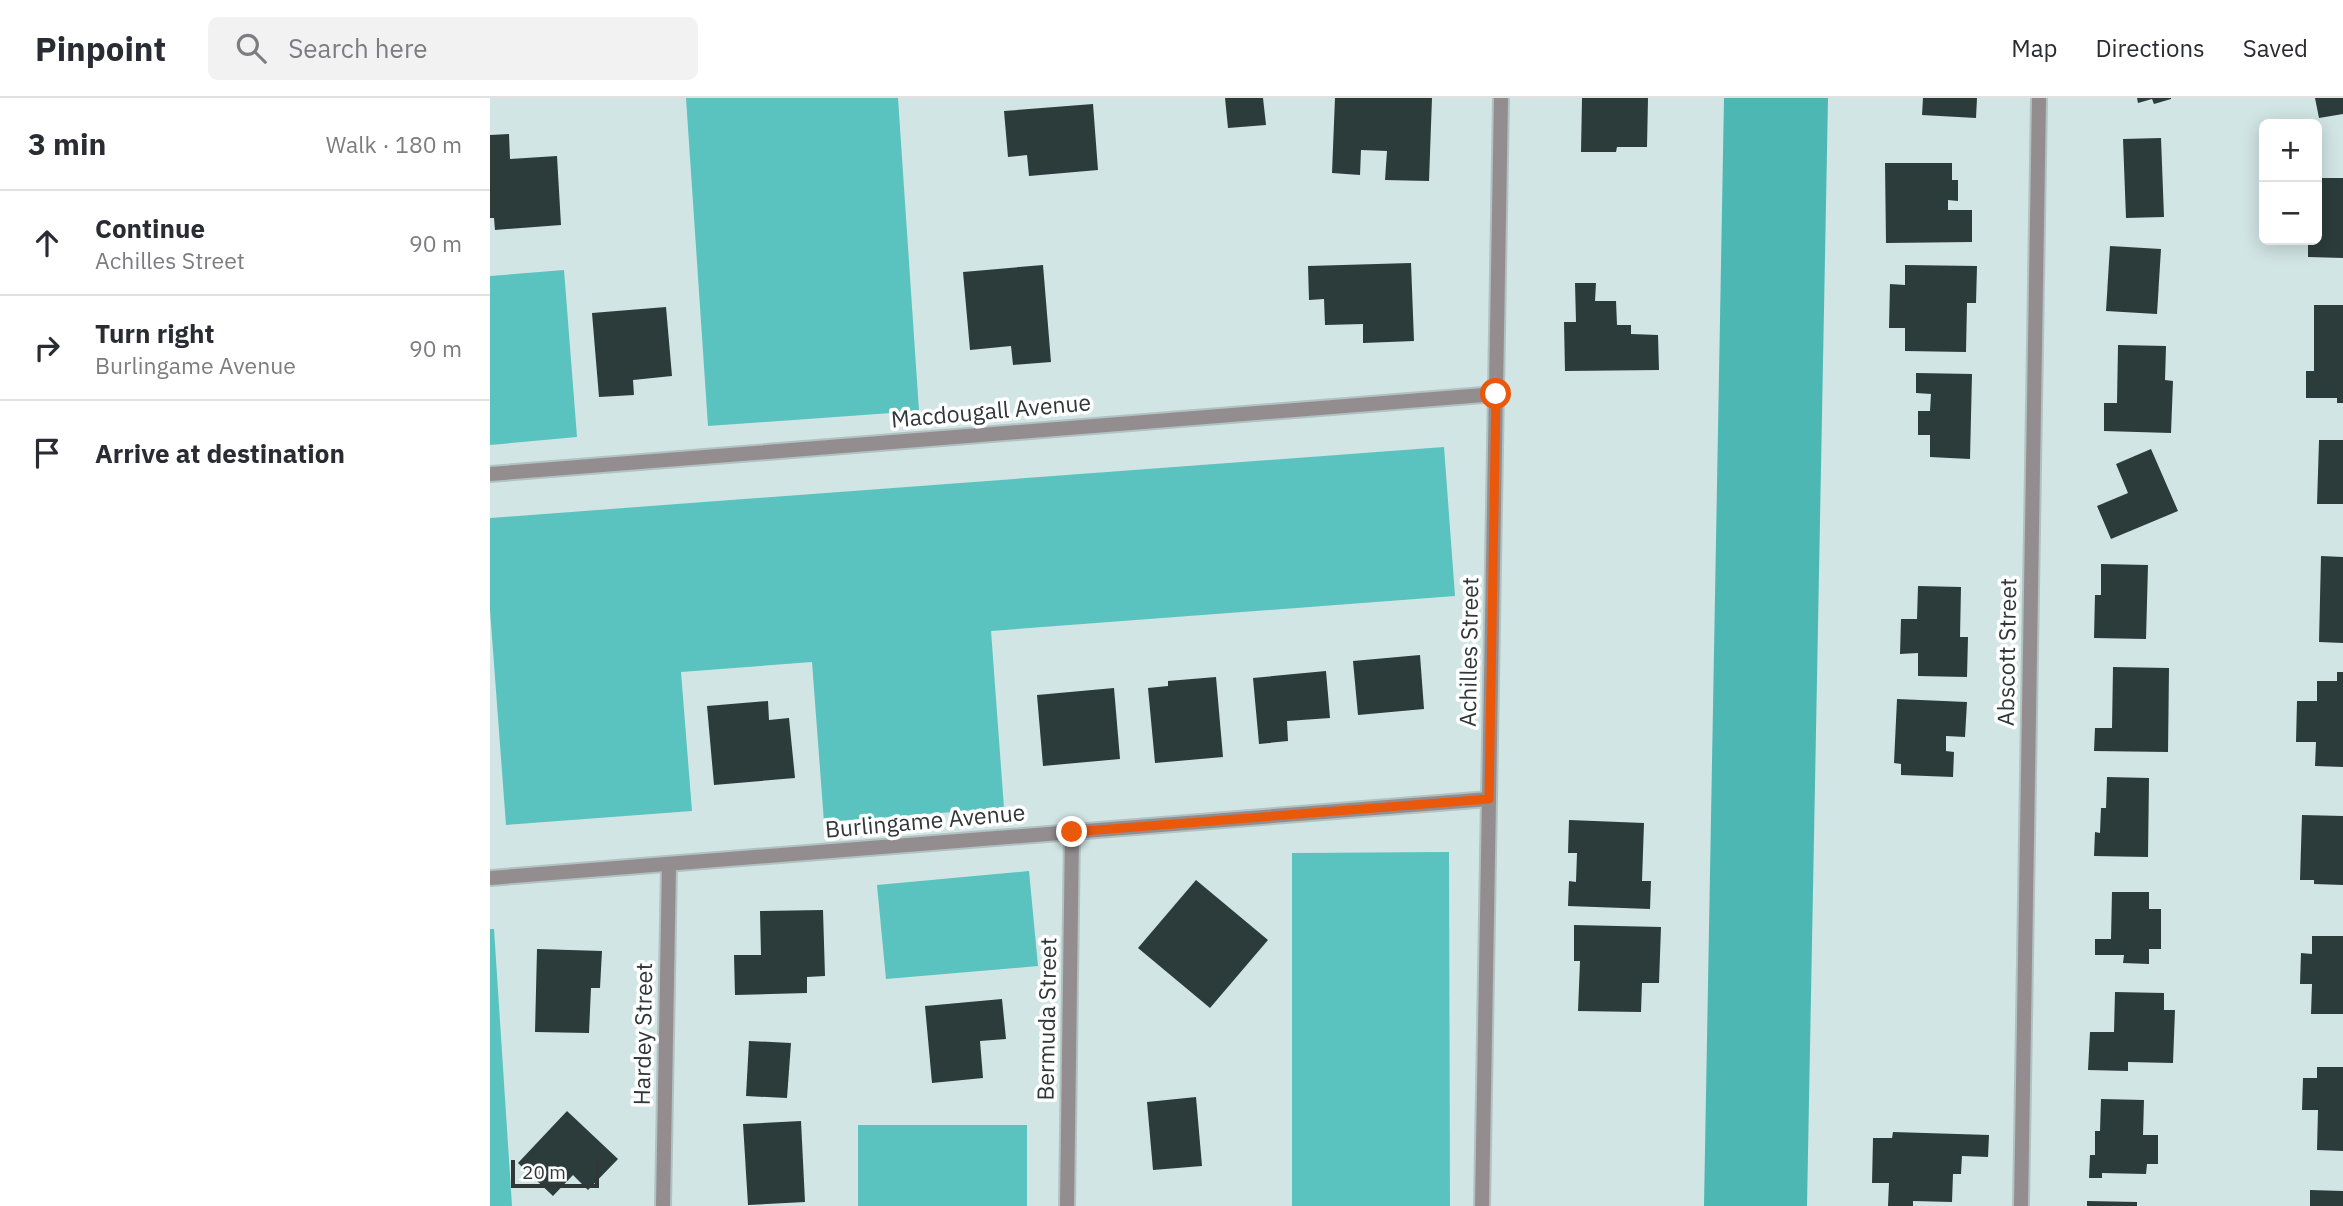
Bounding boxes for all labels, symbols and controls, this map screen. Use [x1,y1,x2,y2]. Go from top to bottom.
search box [208,17,698,80]
text: Pinpoint [35,27,166,70]
icon: search [232,29,270,67]
text: Search here [288,31,428,65]
text: Map [2011,32,2057,64]
text: Directions [2095,32,2205,64]
text: Saved [2243,32,2308,64]
map controls [2259,119,2322,245]
button: + [2259,119,2322,182]
text: 3 min [28,124,106,163]
text: Walk · 180 m [326,129,462,159]
button: − [2259,182,2322,245]
text: Continue [95,211,205,245]
icon: ahead [28,224,66,262]
text: 90 m [409,228,462,258]
text: Achilles Street [95,245,245,275]
text: Turn right [95,316,214,350]
icon: right [28,329,66,367]
text: 90 m [409,333,462,363]
text: Burlingame Avenue [95,350,296,380]
route start [1480,378,1511,409]
street label: Macdougall Avenue [890,386,1092,434]
icon: arrive [28,434,66,472]
text: Arrive at destination [95,436,345,470]
street label: Achilles Street [1452,577,1484,727]
street label: Abscott Street [1990,578,2022,726]
street label: Burlingame Avenue [824,796,1026,844]
route end [1056,816,1087,847]
street label: Bermuda Street [1030,937,1062,1101]
street label: Hardey Street [626,962,658,1106]
scale bar [511,1157,598,1189]
text: 20 m [522,1160,566,1184]

